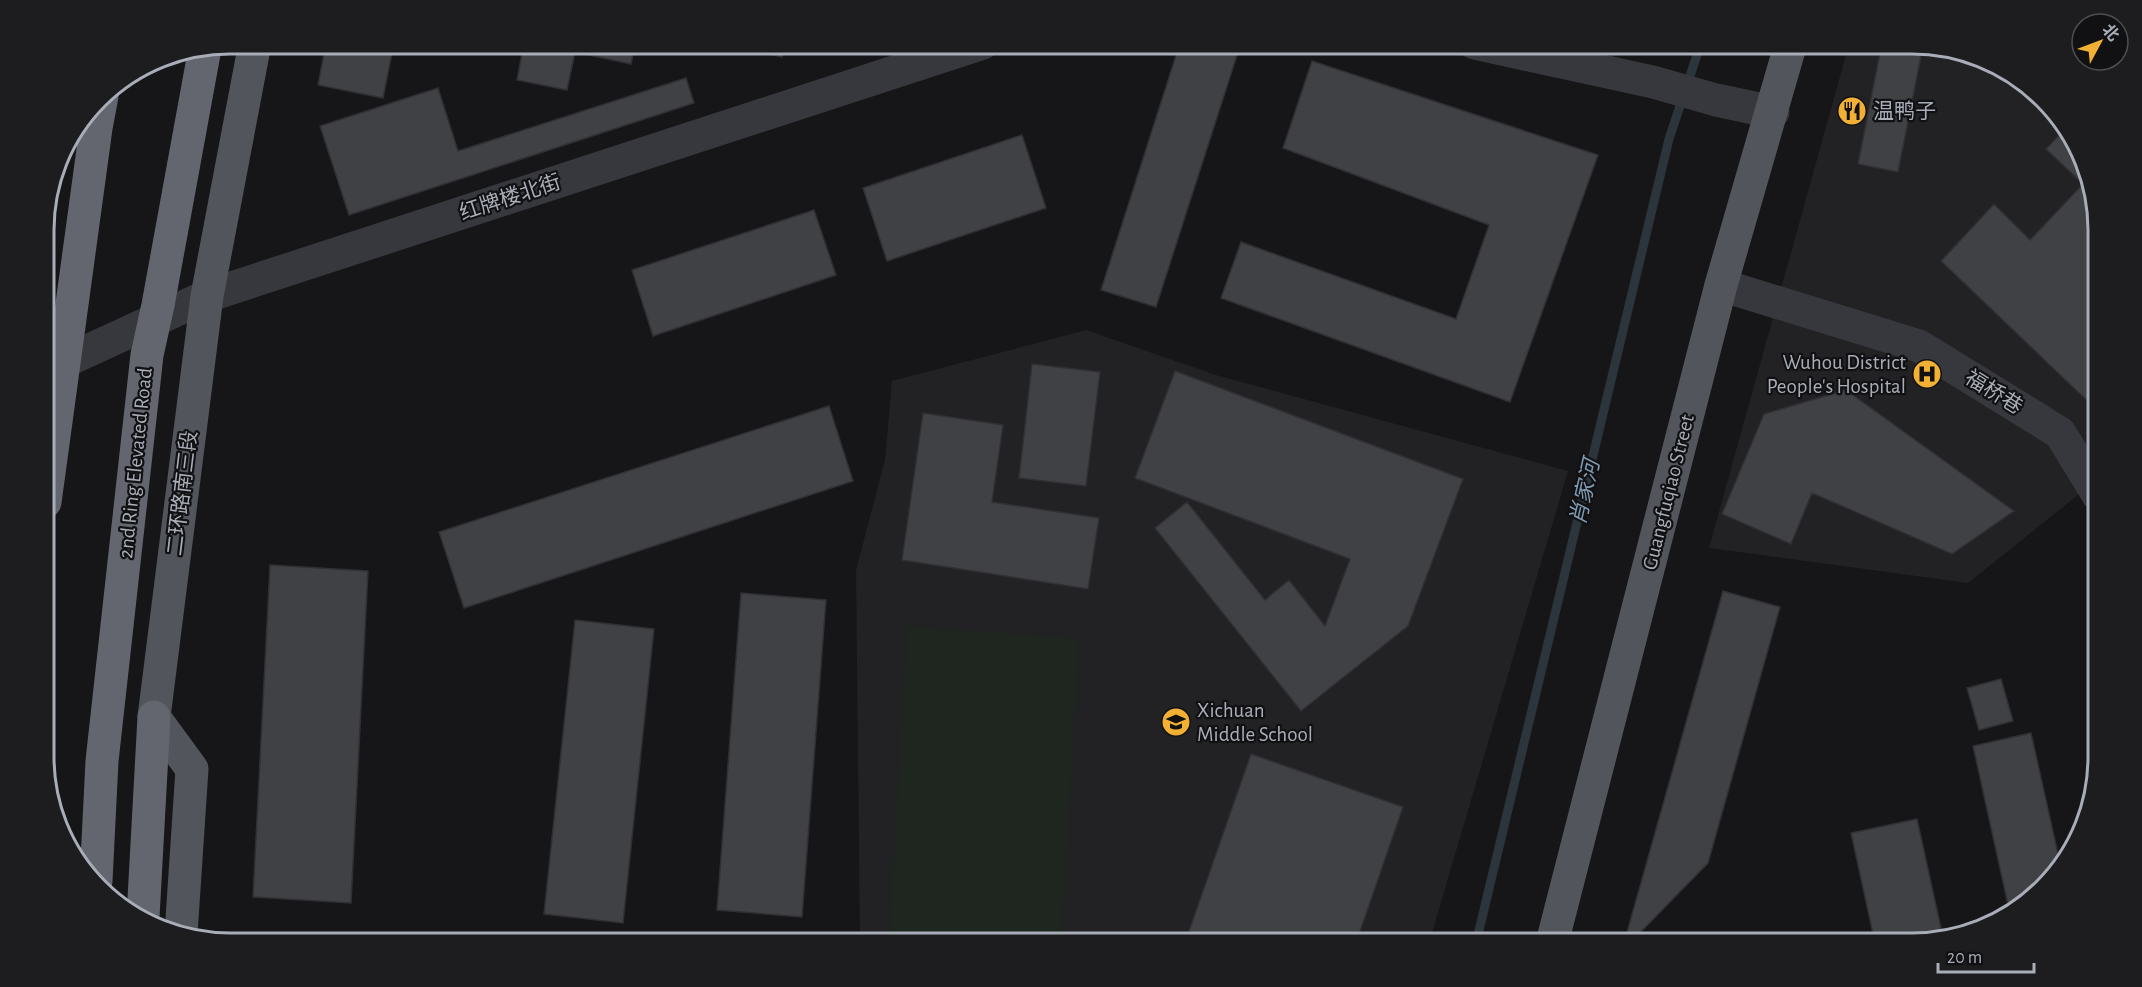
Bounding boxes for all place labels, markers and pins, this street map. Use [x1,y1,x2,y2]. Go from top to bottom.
restaurant icon: 温鸭子 [1836,95,1868,127]
place label: 温鸭子 [1873,100,1936,122]
place label: Wuhou District People's Hospital [1767,352,1906,397]
hospital icon: Wuhou District People's Hospital [1911,358,1943,390]
place label: Xichuan Middle School [1197,700,1313,745]
school or university icon: Xichuan Middle School [1160,706,1192,738]

